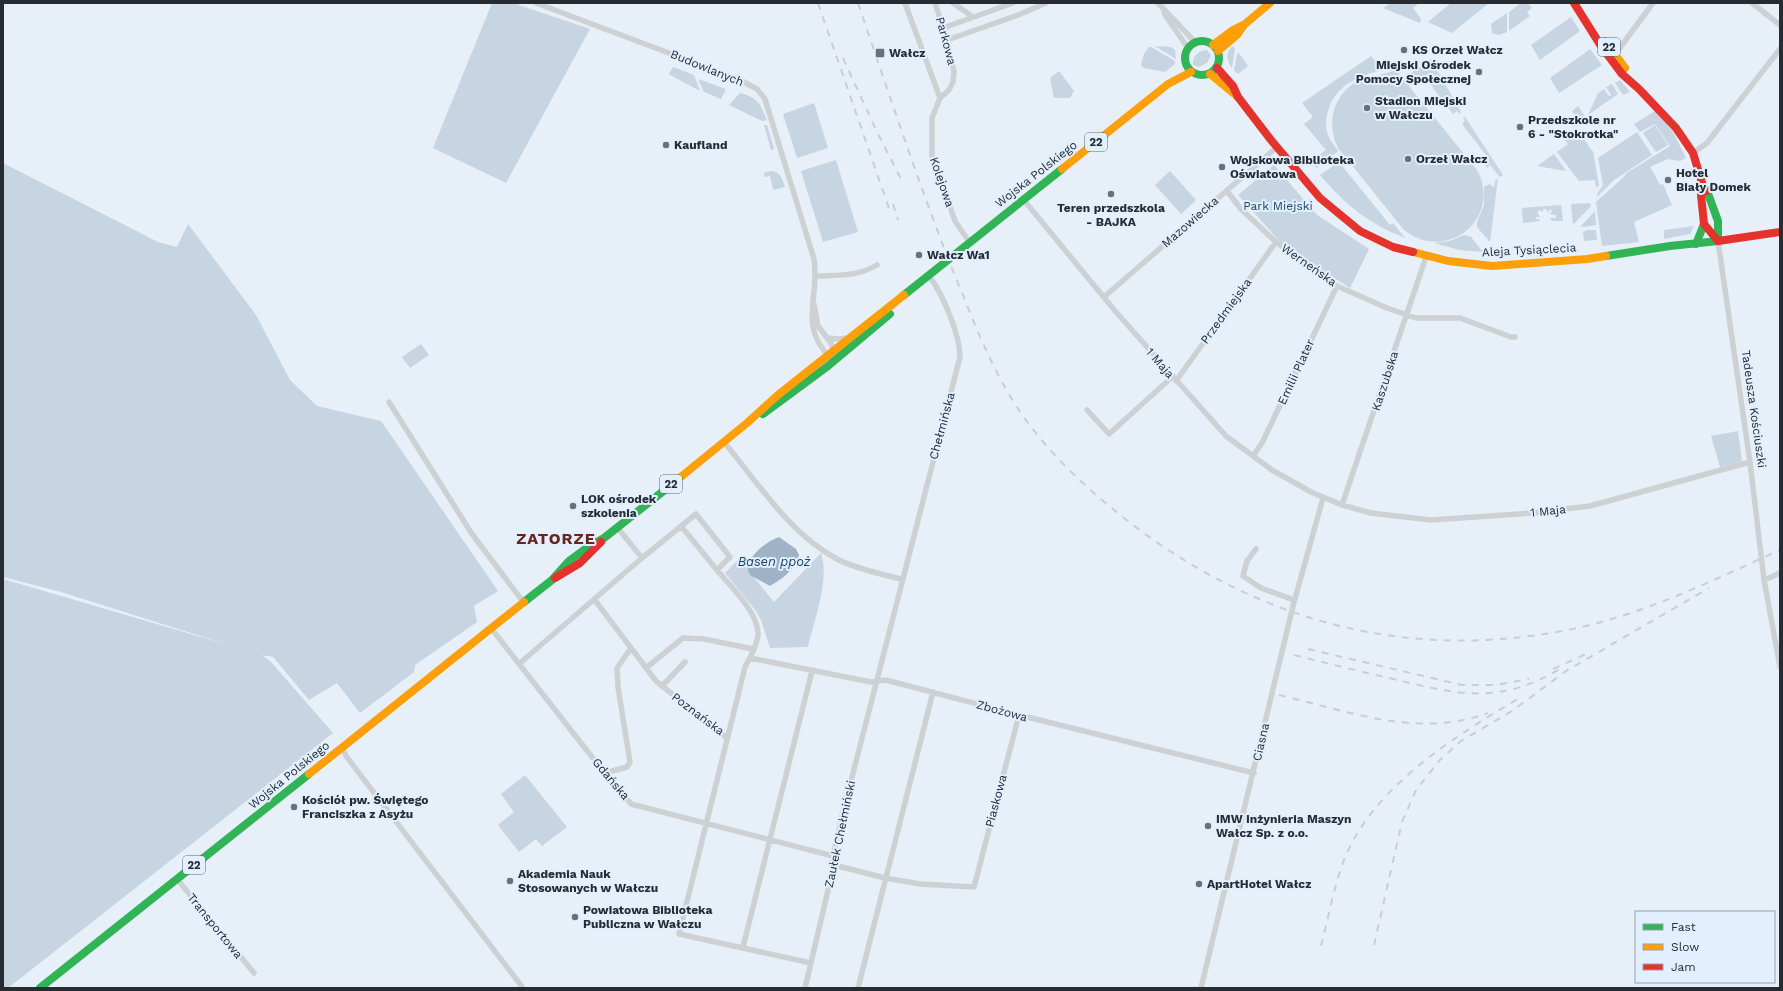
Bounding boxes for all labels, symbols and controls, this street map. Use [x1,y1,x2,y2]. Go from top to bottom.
street label: Parkowa [933,15,959,67]
road number: 22 [1598,38,1620,56]
place label: KS Orzeł Wałcz [1412,43,1503,57]
marker: KS Orzeł Wałcz [1399,45,1409,55]
place label: Wałcz [889,46,925,60]
street label: Budowlanych [668,47,746,89]
marker: Wałcz [874,47,886,59]
place label: Miejski Ośrodek Pomocy Społecznej [1356,58,1472,86]
marker: Miejski Ośrodek Pomocy Społecznej [1474,67,1484,77]
place label: Stadion Miejski w Wałczu [1375,94,1466,122]
marker: Stadion Miejski w Wałczu [1362,103,1372,113]
place label: Przedszkole nr 6 - "Stokrotka" [1528,113,1618,141]
marker: Przedszkole nr 6 - "Stokrotka" [1515,122,1525,132]
road number: 22 [1085,133,1107,151]
place label: Kaufland [674,138,728,152]
street label: Wojska Polskiego [992,138,1080,210]
marker: Kaufland [661,140,671,150]
place label: Orzeł Wałcz [1416,152,1488,166]
place label: Wojskowa Biblioteka Oświatowa [1230,153,1354,181]
marker: Orzeł Wałcz [1403,154,1413,164]
street label: Kolejowa [927,155,957,209]
marker: Wojskowa Biblioteka Oświatowa [1217,162,1227,172]
place label: Hotel Biały Domek [1676,166,1752,194]
marker: Hotel Biały Domek [1663,175,1673,185]
marker: Teren przedszkola - BAJKA [1106,189,1116,199]
street label: Mazowiecka [1159,193,1221,250]
park label: Park Miejski [1243,199,1313,213]
place label: Teren przedszkola - BAJKA [1057,201,1165,229]
street label: Werneńska [1279,241,1340,289]
street label: Aleja Tysiąclecia [1481,241,1577,259]
place label: Wałcz Wa1 [927,248,990,262]
marker: Wałcz Wa1 [914,250,924,260]
street label: Przedmiejska [1198,275,1255,346]
street label: Emilii Plater [1275,337,1317,407]
street label: 1 Maja [1143,345,1177,381]
street label: Kaszubska [1369,349,1401,413]
street label: Tadeusza Kościuszki [1739,349,1769,469]
street label: Chełmińska [926,391,958,461]
road number: 22 [660,475,682,493]
place label: LOK ośrodek szkolenia [581,492,657,520]
marker: LOK ośrodek szkolenia [568,501,578,511]
street label: 1 Maja [1529,502,1567,520]
district label: ZATORZE [516,529,596,548]
water label: Basen ppoż [738,554,811,569]
street label: Poznańska [669,690,727,738]
street label: Zbożowa [975,697,1029,725]
street label: Ciasna [1250,721,1272,762]
street label: Wojska Polskiego [246,738,332,812]
street label: Gdańska [589,755,633,803]
street label: Piaskowa [982,773,1010,829]
street label: Zaułek Chełmiński [822,779,858,889]
place label: Kościół pw. Świętego Franciszka z Asyżu [302,793,429,821]
marker: Kościół pw. Świętego Franciszka z Asyżu [289,802,299,812]
place label: IMW Inżynieria Maszyn Wałcz Sp. z o.o. [1216,812,1352,840]
marker: IMW Inżynieria Maszyn Wałcz Sp. z o.o. [1203,821,1213,831]
road number: 22 [183,856,205,874]
place label: Akademia Nauk Stosowanych w Wałczu [518,867,658,895]
marker: Akademia Nauk Stosowanych w Wałczu [505,876,515,886]
place label: ApartHotel Wałcz [1207,877,1311,891]
marker: ApartHotel Wałcz [1194,879,1204,889]
street label: Transportowa [184,891,246,962]
place label: Powiatowa Biblioteka Publiczna w Wałczu [583,903,713,931]
legend [1635,911,1775,983]
marker: Powiatowa Biblioteka Publiczna w Wałczu [570,912,580,922]
text: Fast [1671,920,1696,934]
text: Slow [1671,940,1699,954]
text: Jam [1671,960,1696,974]

